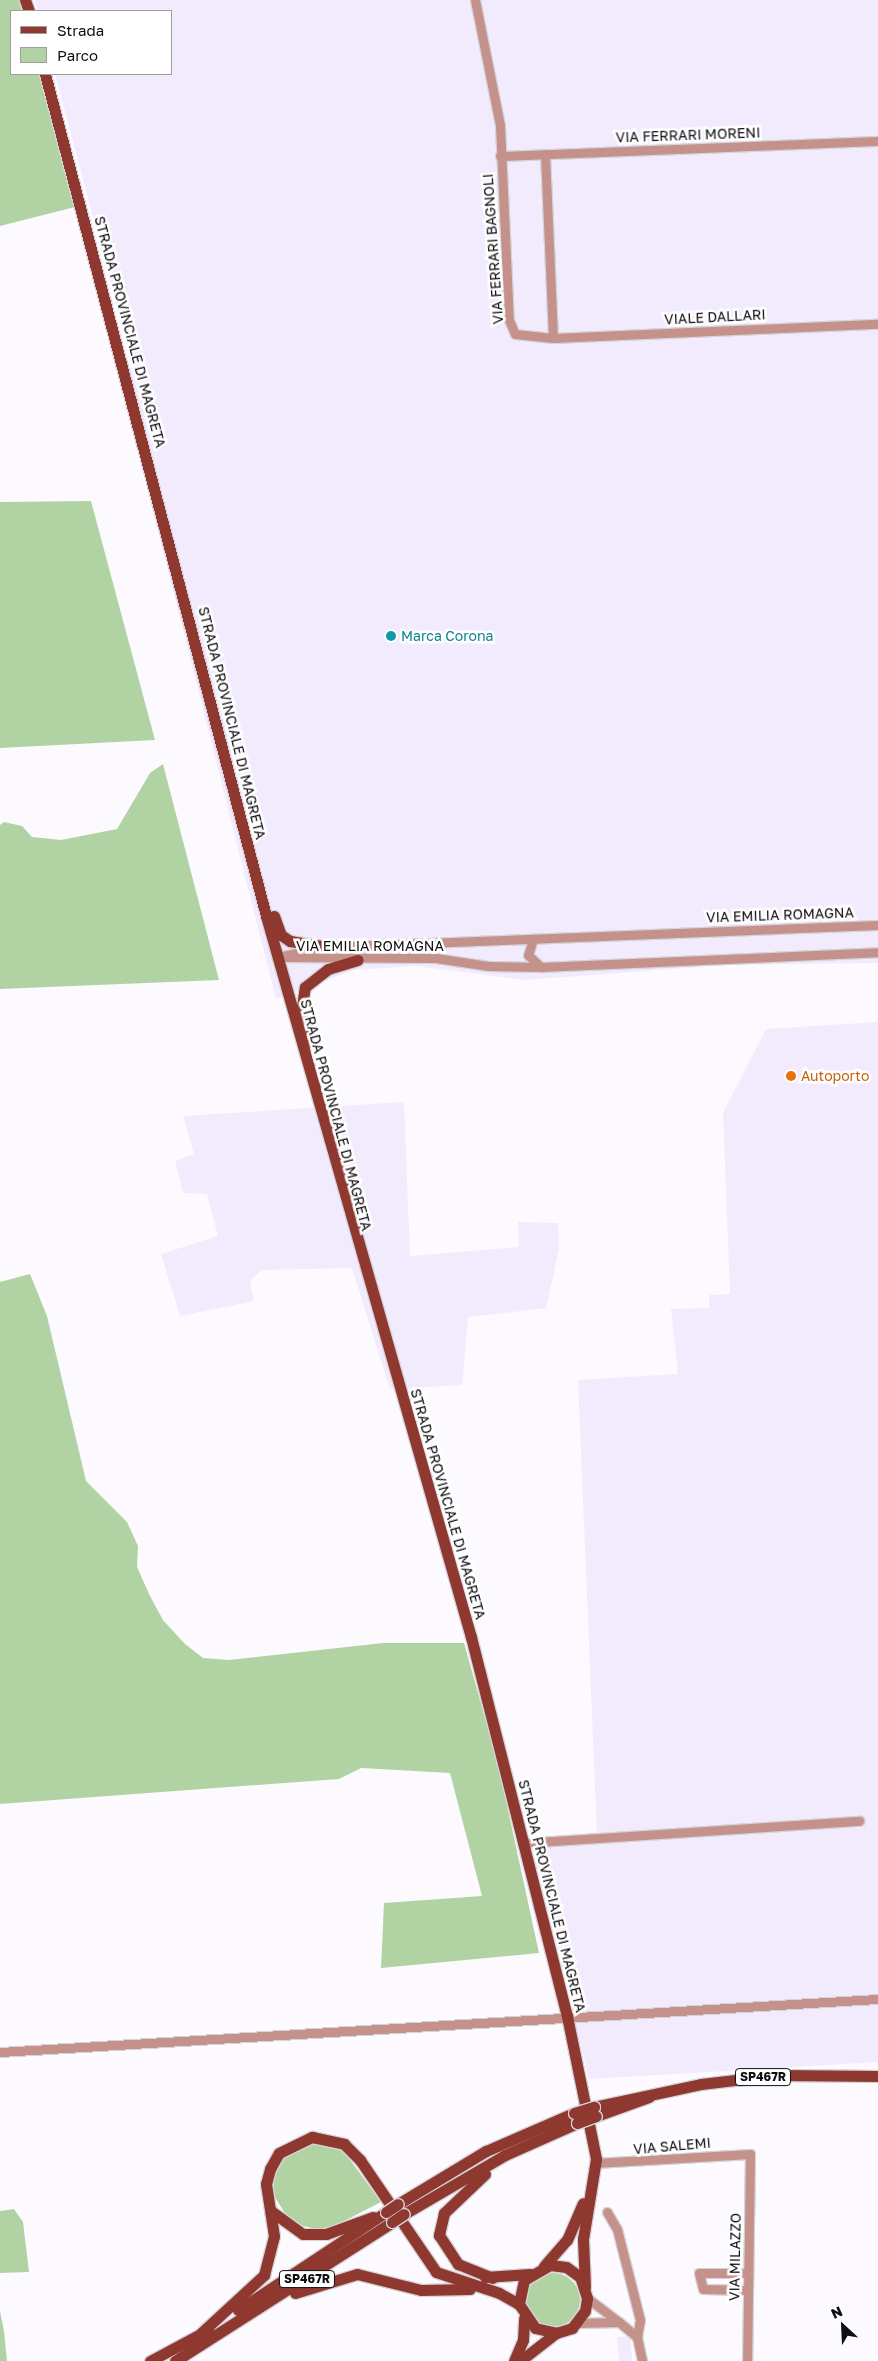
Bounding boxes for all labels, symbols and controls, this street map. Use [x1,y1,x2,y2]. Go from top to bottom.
legend [10,10,172,75]
text: Strada [57,21,104,39]
text: Parco [57,46,98,64]
street label: VIA FERRARI MORENI [615,124,761,146]
street label: VIA FERRARI BAGNOLI [479,173,507,325]
street label: STRADA PROVINCIALE DI MAGRETA [91,214,169,450]
street label: VIALE DALLARI [664,306,766,328]
street label: STRADA PROVINCIALE DI MAGRETA [195,605,269,841]
place label: Marca Corona [401,628,493,644]
marker: Marca Corona [385,630,397,642]
street label: VIA EMILIA ROMAGNA [706,904,854,926]
street label: VIA EMILIA ROMAGNA [296,938,444,954]
street label: STRADA PROVINCIALE DI MAGRETA [297,997,375,1233]
place label: Autoporto [801,1068,869,1084]
marker: Autoporto [785,1070,797,1082]
street label: STRADA PROVINCIALE DI MAGRETA [407,1387,489,1621]
street label: STRADA PROVINCIALE DI MAGRETA [515,1778,589,2014]
road number: SP467R [734,2068,792,2086]
street label: VIA SALEMI [633,2134,711,2158]
street label: VIA MILAZZO [726,2213,744,2301]
road number: SP467R [278,2270,336,2288]
north arrow [818,2301,868,2351]
text: N [828,2302,845,2322]

